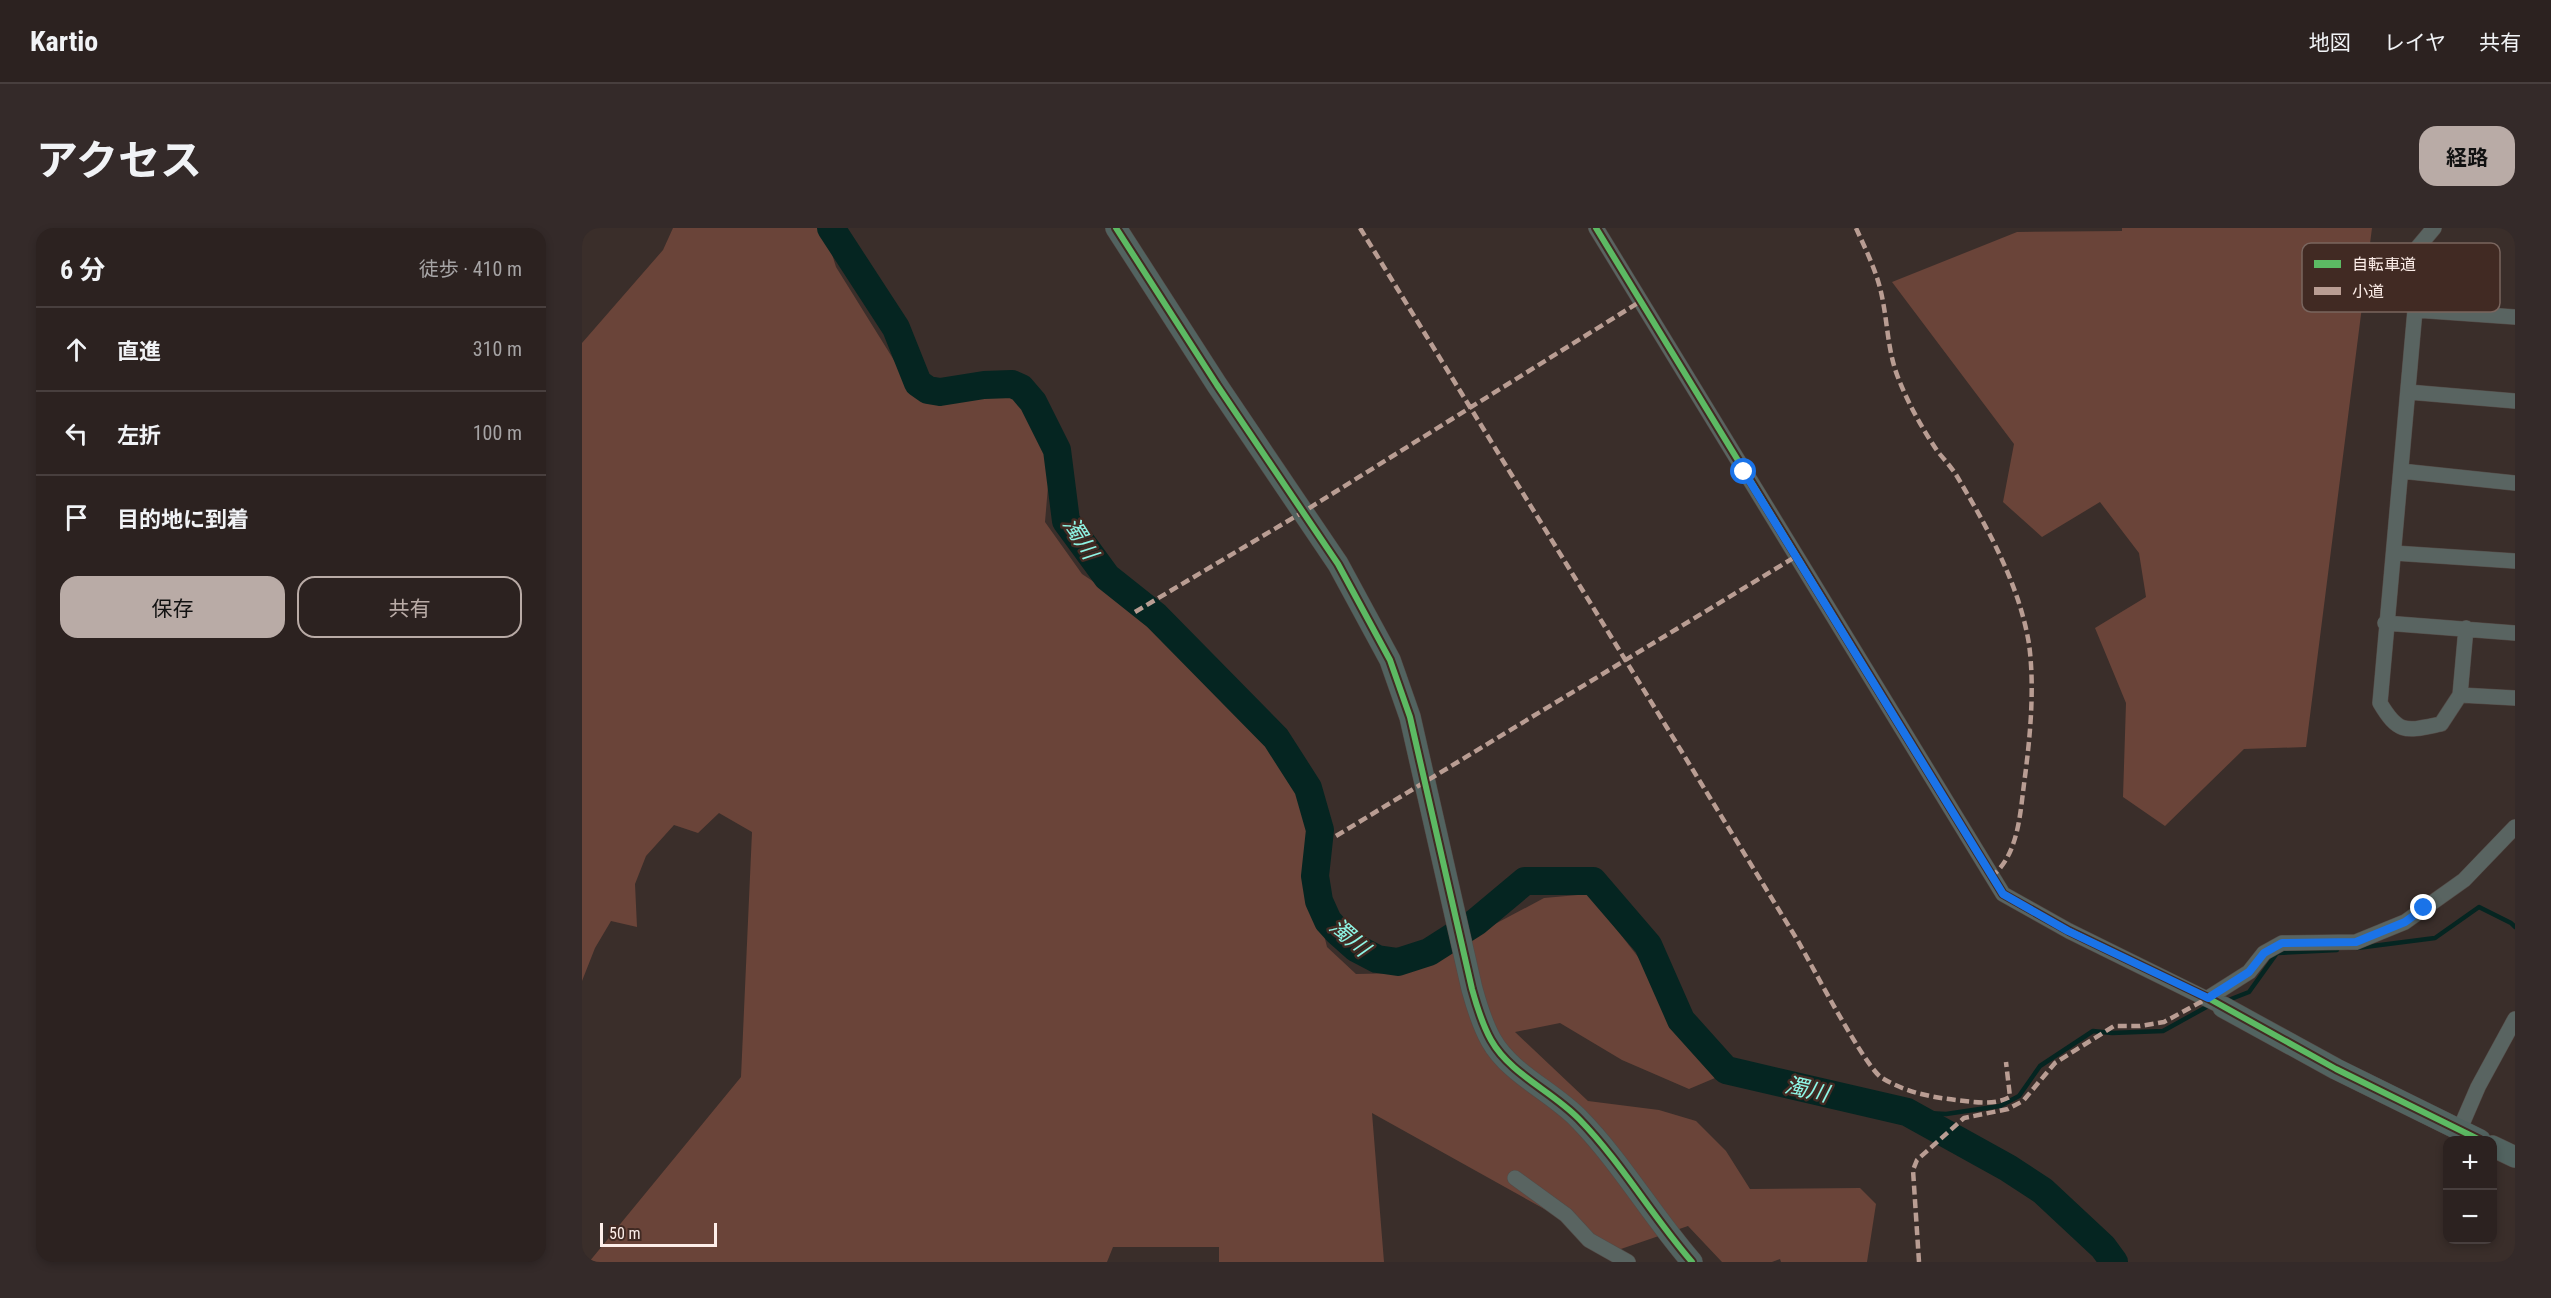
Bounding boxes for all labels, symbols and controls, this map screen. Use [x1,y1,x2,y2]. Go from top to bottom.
text: Kartio [30,25,98,58]
text: 地図 [2309,31,2351,55]
text: レイヤ [2384,31,2446,55]
text: 共有 [2479,31,2521,55]
button: 経路 [2419,126,2515,186]
text: アクセス [36,136,202,185]
legend [2302,243,2500,312]
text: 6 分 [60,255,105,285]
text: 自転車道 [2352,255,2416,274]
text: 徒歩 · 410 m [419,257,522,281]
text: 小道 [2352,282,2384,301]
icon: ahead [60,333,93,366]
text: 310 m [473,337,522,361]
text: 直進 [117,339,161,364]
icon: left [60,417,93,450]
text: 100 m [473,421,522,445]
text: 左折 [117,423,161,448]
route start [1730,458,1756,484]
icon: arrive [60,501,93,534]
text: 目的地に到着 [117,507,249,532]
water label: 濁川 [1058,513,1104,565]
button: 保存 [60,576,285,638]
button: 共有 [297,576,522,638]
route end [2410,894,2436,920]
water label: 濁川 [1325,914,1376,963]
water label: 濁川 [1783,1072,1833,1107]
map controls [2443,1136,2497,1244]
button: + [2443,1136,2497,1190]
button: − [2443,1190,2497,1244]
scale bar [600,1220,717,1248]
text: 50 m [609,1224,641,1243]

